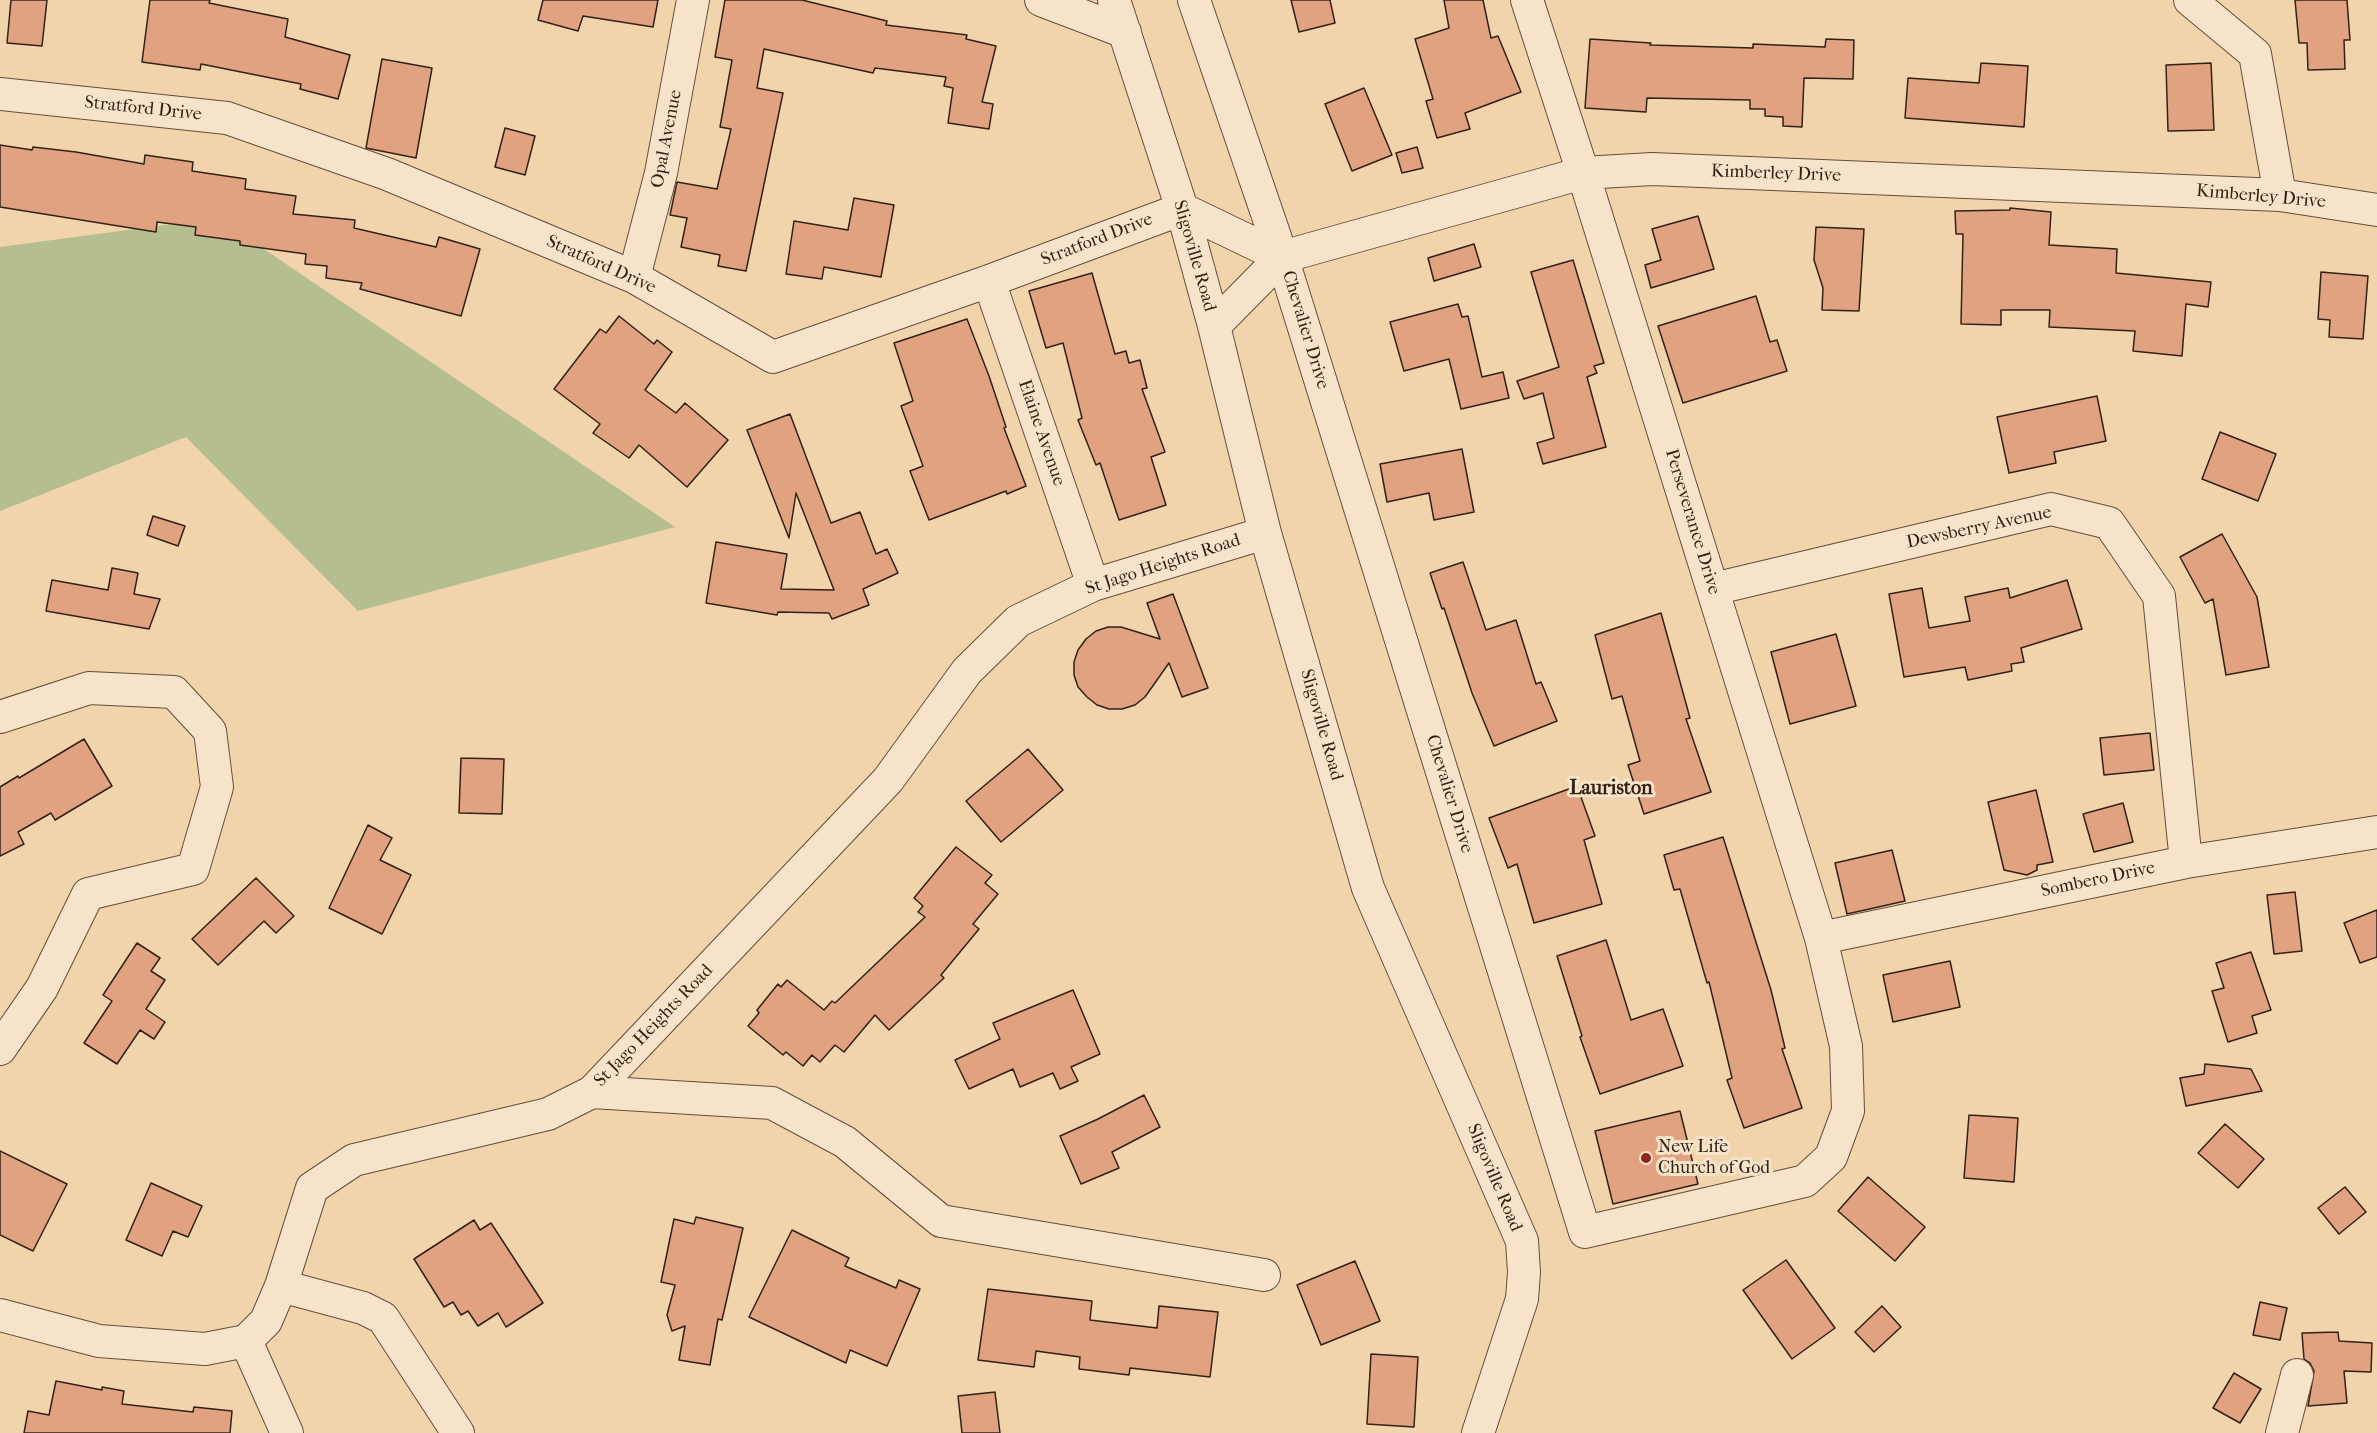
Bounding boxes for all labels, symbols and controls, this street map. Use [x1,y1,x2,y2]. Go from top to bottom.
street label: Opal Avenue [647,88,687,190]
street label: Stratford Drive [83,92,203,126]
street label: Kimberley Drive [1711,161,1841,187]
street label: Kimberley Drive [2195,181,2327,213]
street label: Sligoville Road [1168,198,1220,314]
street label: Stratford Drive [1038,209,1156,271]
street label: Stratford Drive [543,231,659,299]
street label: Chevalier Drive [1277,268,1333,392]
street label: Elaine Avenue [1013,377,1069,489]
street label: Perseverance Drive [1660,447,1724,597]
street label: Dewsberry Avenue [1905,502,2053,554]
street label: St Jago Heights Road [1083,530,1243,600]
street label: Sligoville Road [1295,667,1347,783]
street label: Chevalier Drive [1421,732,1477,856]
district label: Lauriston [1569,777,1653,801]
street label: Sombero Drive [2039,857,2157,903]
street label: St Jago Heights Road [590,960,718,1092]
street label: Sligoville Road [1462,1121,1526,1235]
place label: New Life Church of God [1658,1137,1770,1180]
marker: New Life Church of God [1639,1151,1653,1165]

